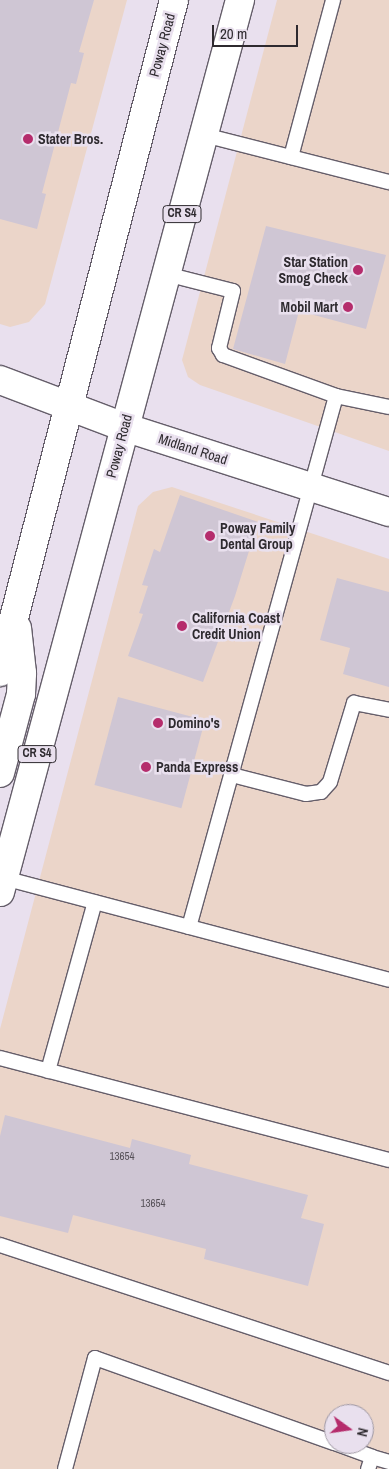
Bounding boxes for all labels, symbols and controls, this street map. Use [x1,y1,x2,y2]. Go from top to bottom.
street label: Poway Road [145,11,179,79]
scale bar [214,15,300,47]
text: 20 m [220,23,247,44]
place label: Stater Bros. [38,131,103,147]
marker: Stater Bros. [22,133,34,145]
road number: CR S4 [162,204,202,223]
place label: Star Station Smog Check [278,254,348,286]
marker: Star Station Smog Check [352,264,364,276]
place label: Mobil Mart [281,299,338,315]
marker: Mobil Mart [342,301,354,313]
street label: Poway Road [102,412,136,480]
street label: Midland Road [156,430,230,468]
place label: Poway Family Dental Group [220,520,295,552]
marker: Poway Family Dental Group [204,530,216,542]
place label: California Coast Credit Union [192,610,280,642]
marker: California Coast Credit Union [176,620,188,632]
place label: Domino's [168,715,220,731]
marker: Domino's [152,717,164,729]
road number: CR S4 [17,744,57,764]
place label: Panda Express [156,759,238,775]
marker: Panda Express [140,761,152,773]
house number: 13654 [109,1149,135,1163]
house number: 13654 [140,1196,166,1210]
north arrow [324,1404,374,1454]
text: N [353,1426,372,1439]

